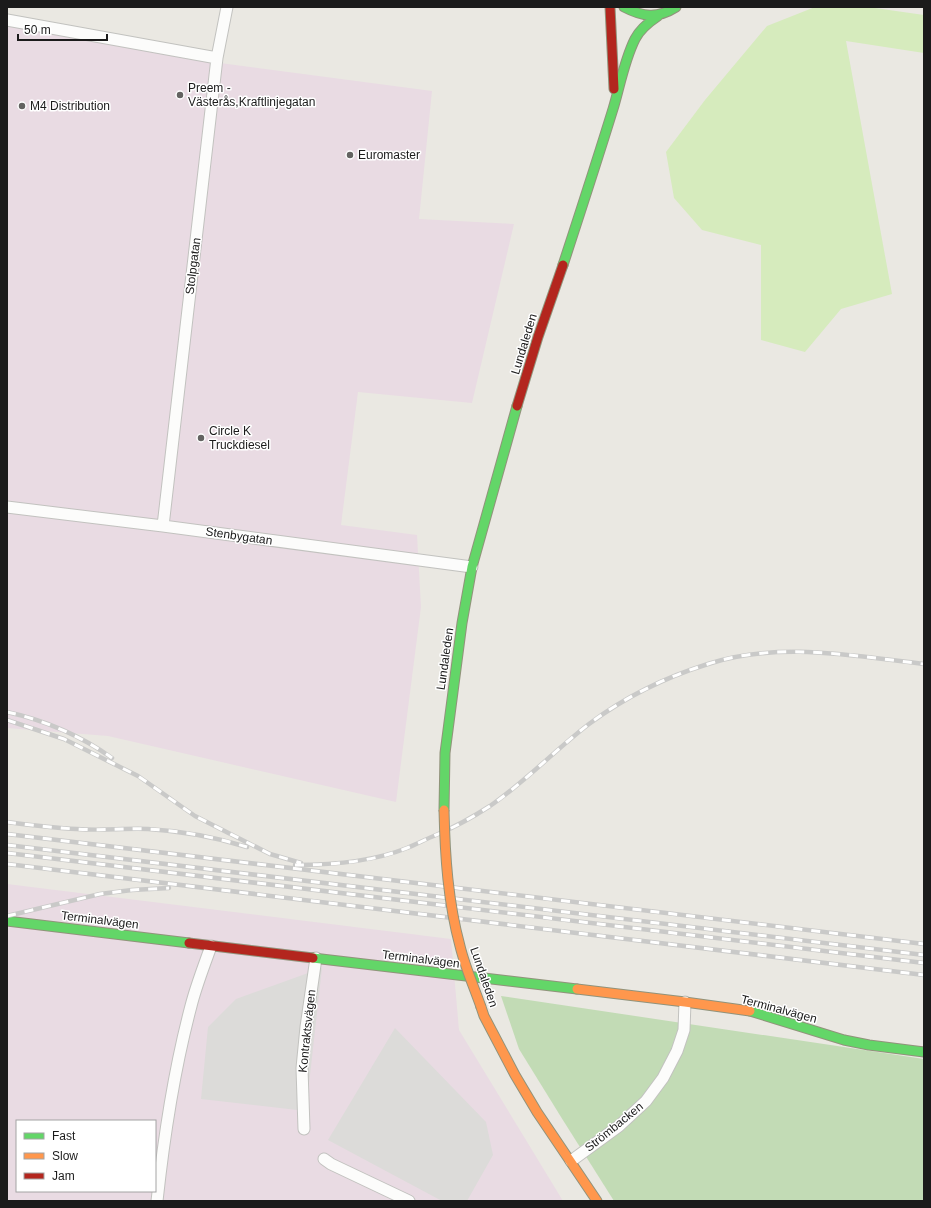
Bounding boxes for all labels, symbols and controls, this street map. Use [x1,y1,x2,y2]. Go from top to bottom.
scale bar [18,16,107,42]
text: 50 m [24,23,51,37]
place label: Preem - Västerås,Kraftlinjegatan [188,81,315,109]
marker: Preem - Västerås,Kraftlinjegatan [175,90,185,100]
place label: M4 Distribution [30,99,110,113]
marker: M4 Distribution [17,101,27,111]
place label: Euromaster [358,148,420,162]
marker: Euromaster [345,150,355,160]
street label: Stolpgatan [183,237,203,295]
street label: Lundaleden [508,312,540,376]
place label: Circle K Truckdiesel [209,424,270,452]
marker: Circle K Truckdiesel [196,433,206,443]
street label: Stenbygatan [205,524,273,548]
street label: Lundaleden [434,627,456,691]
street label: Terminalvägen [60,908,140,932]
street label: Lundaleden [467,945,501,1009]
street label: Terminalvägen [381,947,461,971]
street label: Kontraktsvägen [296,989,318,1073]
street label: Terminalvägen [739,992,819,1026]
street label: Strömbacken [582,1099,646,1155]
legend [16,1120,156,1192]
text: Fast [52,1129,76,1143]
text: Slow [52,1149,78,1163]
text: Jam [52,1169,75,1183]

